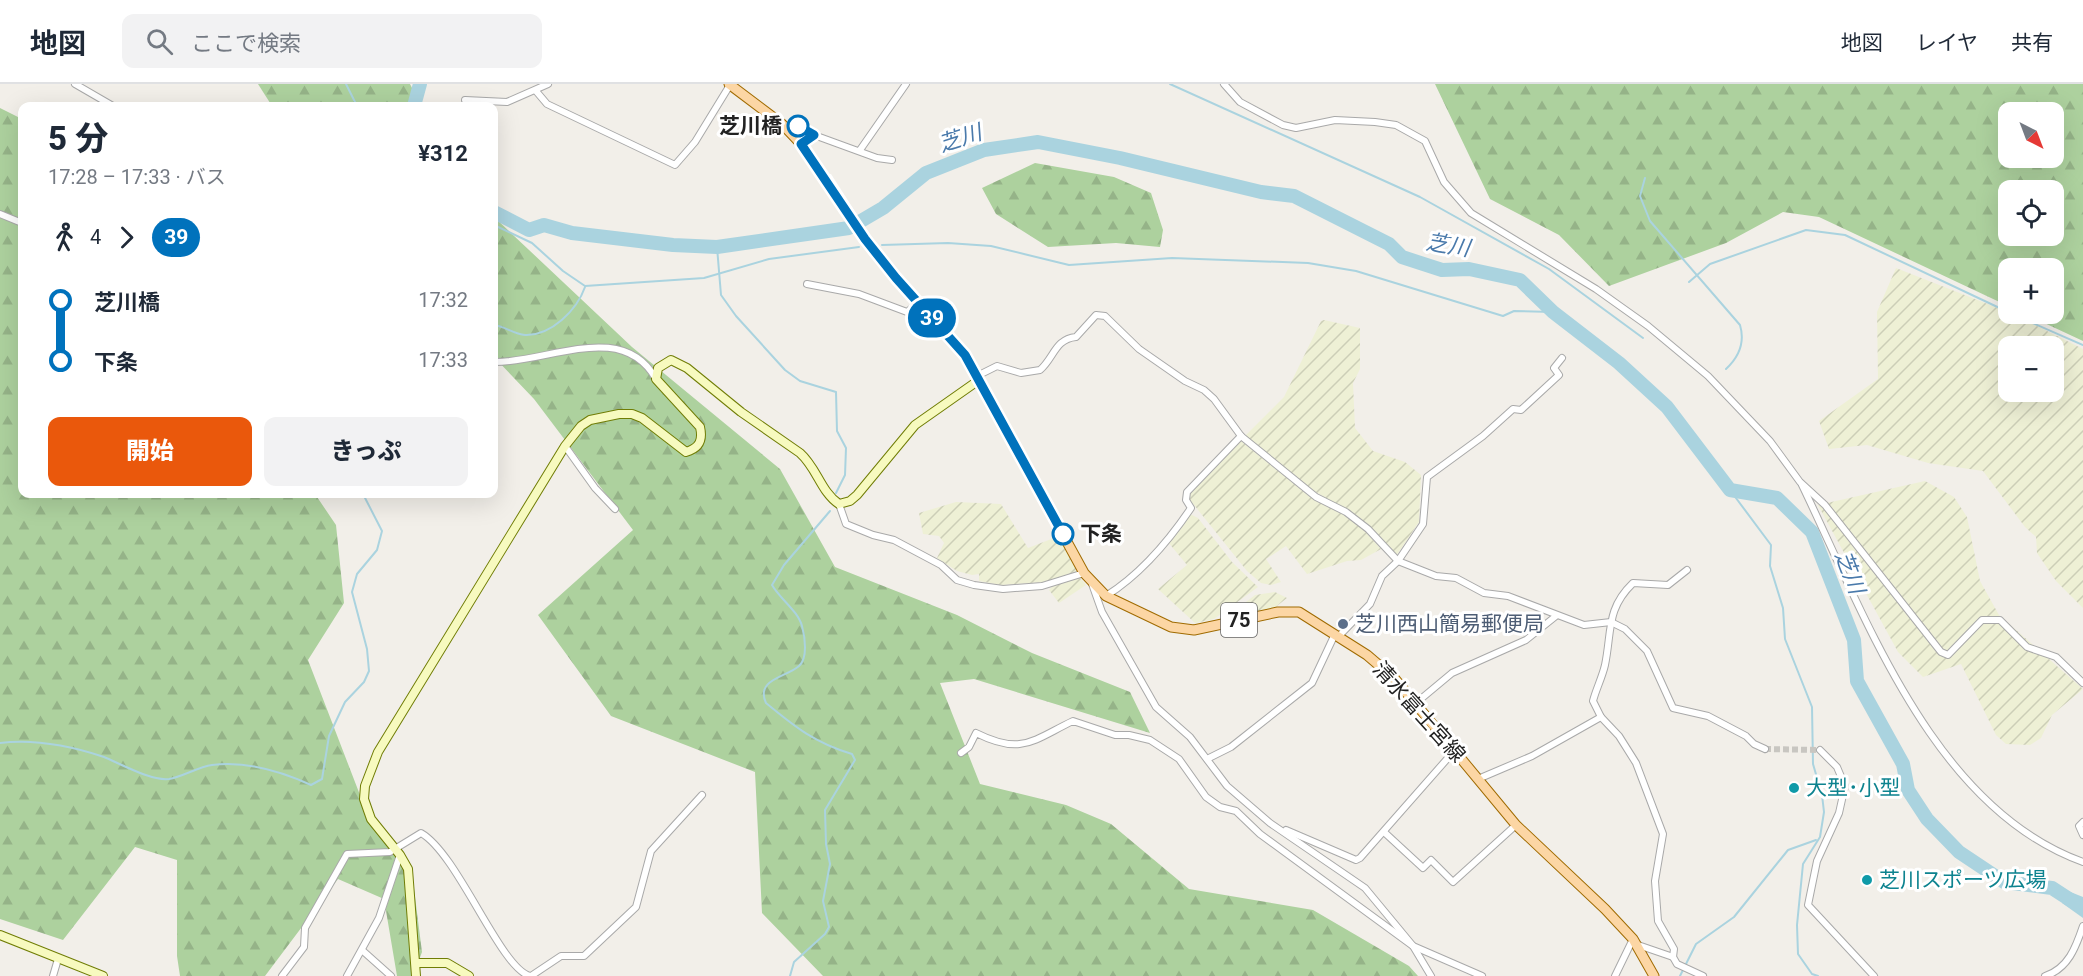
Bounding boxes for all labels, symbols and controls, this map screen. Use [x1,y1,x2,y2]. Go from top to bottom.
search box [122,14,542,68]
icon: search [143,25,176,58]
text: 地図 [30,27,86,60]
text: ここで検索 [191,31,301,56]
text: 地図 [1841,31,1883,55]
text: レイヤ [1916,31,1978,55]
text: 共有 [2011,31,2053,55]
north arrow [1998,102,2064,168]
map controls [1998,102,2064,402]
place label: 芝川橋 [719,114,782,138]
marker: 芝川橋 [787,115,809,137]
text: 5 分 [48,119,108,158]
water label: 芝川 [935,119,987,157]
text: ¥312 [418,141,468,166]
text: 17:28 – 17:33 · バス [48,165,226,189]
button: locate [1998,180,2064,246]
icon: walk [48,221,81,254]
icon: forward [110,221,143,254]
text: 4 [90,225,101,249]
text: 39 [164,225,188,249]
water label: 芝川 [1424,229,1474,261]
button: + [1998,258,2064,324]
text: 17:32 [418,288,468,312]
text: 芝川橋 [94,290,160,315]
line badge: 39 [905,298,959,338]
text: 39 [920,306,944,330]
button: − [1998,336,2064,402]
text: 17:33 [418,348,468,372]
text: 下条 [94,350,138,375]
button: 開始 [48,417,252,486]
button: きっぷ [264,417,468,486]
place label: 下条 [1080,522,1122,546]
marker: 下条 [1052,523,1074,545]
water label: 芝川 [1830,547,1870,599]
road number: 75 [1221,603,1257,637]
place label: 芝川西山簡易郵便局 [1355,612,1544,636]
marker: 芝川西山簡易郵便局 [1336,617,1350,631]
street label: 清水富士宮線 [1368,657,1470,767]
place label: 大型･小型 [1806,776,1901,800]
marker: 大型･小型 [1787,781,1801,795]
place label: 芝川スポーツ広場 [1879,868,2047,892]
marker: 芝川スポーツ広場 [1860,873,1874,887]

